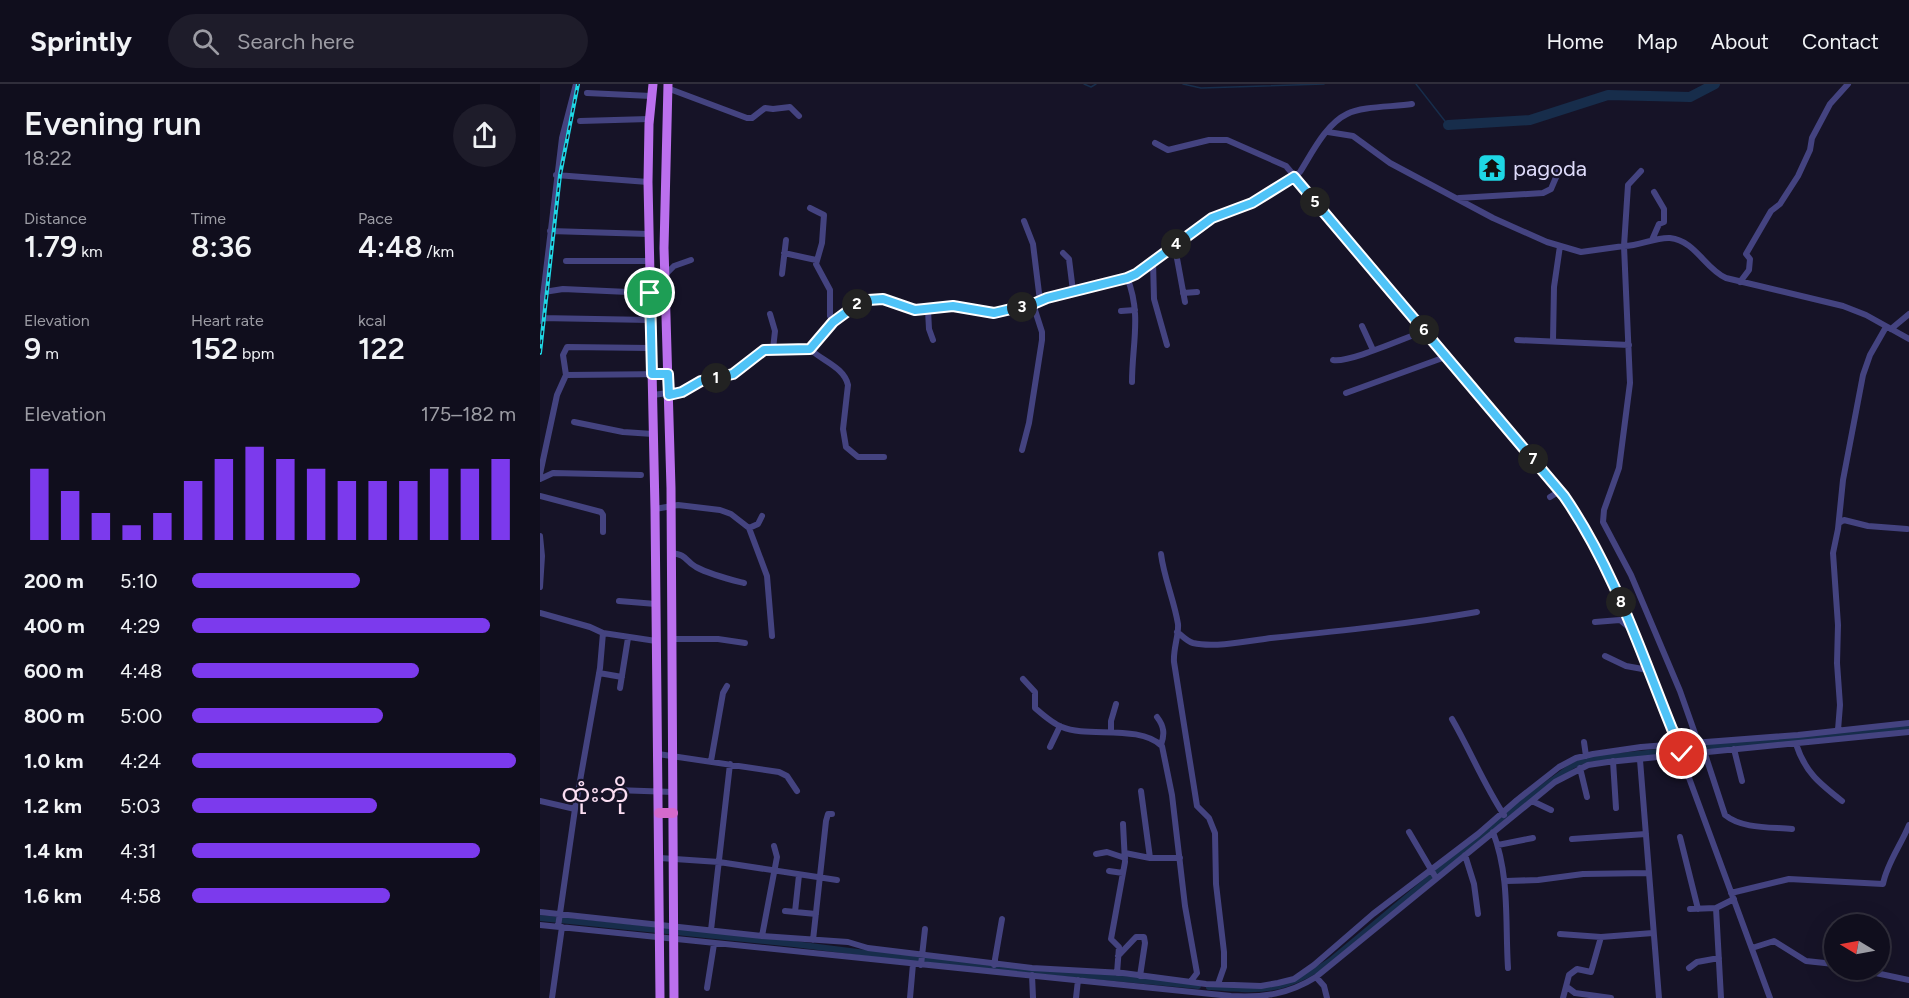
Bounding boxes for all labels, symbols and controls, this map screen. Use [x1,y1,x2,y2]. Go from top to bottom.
search box [168,14,588,68]
text: Sprintly [30,24,132,58]
icon: search [189,25,222,58]
text: Search here [237,28,354,55]
text: Home [1547,29,1604,54]
text: Map [1637,29,1678,54]
text: About [1711,29,1769,54]
text: Contact [1802,29,1879,54]
text: Evening run [24,104,201,143]
button: share [453,104,516,167]
text: 18:22 [24,146,72,170]
temple icon: pagoda [1476,152,1508,184]
place label: pagoda [1513,155,1587,182]
pin: 5 [1300,187,1330,217]
text: 5 [1310,192,1320,211]
text: Distance [24,209,87,228]
text: Time [191,209,226,228]
text: Pace [358,209,393,228]
text: 1.79 [24,228,77,265]
text: 8:36 [191,228,252,265]
text: 4:48 [358,228,423,265]
pin: 4 [1161,229,1191,259]
text: 4 [1171,234,1181,253]
text: km [77,242,103,261]
text: /km [423,242,454,261]
pin [624,267,675,318]
icon: arrive [633,276,666,309]
pin: 2 [842,289,872,319]
pin: 3 [1007,292,1037,322]
text: 2 [852,294,862,313]
text: 3 [1018,297,1026,316]
text: Elevation [24,311,90,330]
text: Heart rate [191,311,264,330]
text: kcal [358,311,386,330]
pin: 6 [1409,315,1439,345]
text: 6 [1419,320,1429,339]
text: 9 [24,330,41,367]
text: 152 [191,330,238,367]
text: 122 [358,330,405,367]
text: m [41,344,59,363]
text: bpm [238,344,274,363]
pin: 1 [701,363,731,393]
text: 1 [713,368,719,387]
text: Elevation [24,402,106,426]
text: 175–182 m [421,402,516,426]
pin: 7 [1518,444,1548,474]
text: 7 [1529,449,1537,468]
text: 200 m [24,569,84,593]
text: 5:10 [120,569,158,593]
pin: 8 [1606,587,1636,617]
text: 8 [1616,592,1626,611]
text: 400 m [24,614,85,638]
text: 4:29 [120,614,160,638]
text: 600 m [24,659,84,683]
text: 4:48 [120,659,162,683]
text: 800 m [24,704,84,728]
text: 5:00 [120,704,162,728]
pin [1656,728,1707,779]
icon: check [1665,737,1698,770]
text: 1.0 km [24,749,83,773]
text: 4:24 [120,749,161,773]
district label: ထုံးဘို [561,776,629,814]
text: 1.2 km [24,794,82,818]
text: 5:03 [120,794,160,818]
text: 1.4 km [24,839,83,863]
text: 4:31 [120,839,157,863]
text: 1.6 km [24,884,82,908]
text: 4:58 [120,884,161,908]
north arrow [1824,914,1890,980]
map controls [1824,914,1890,980]

